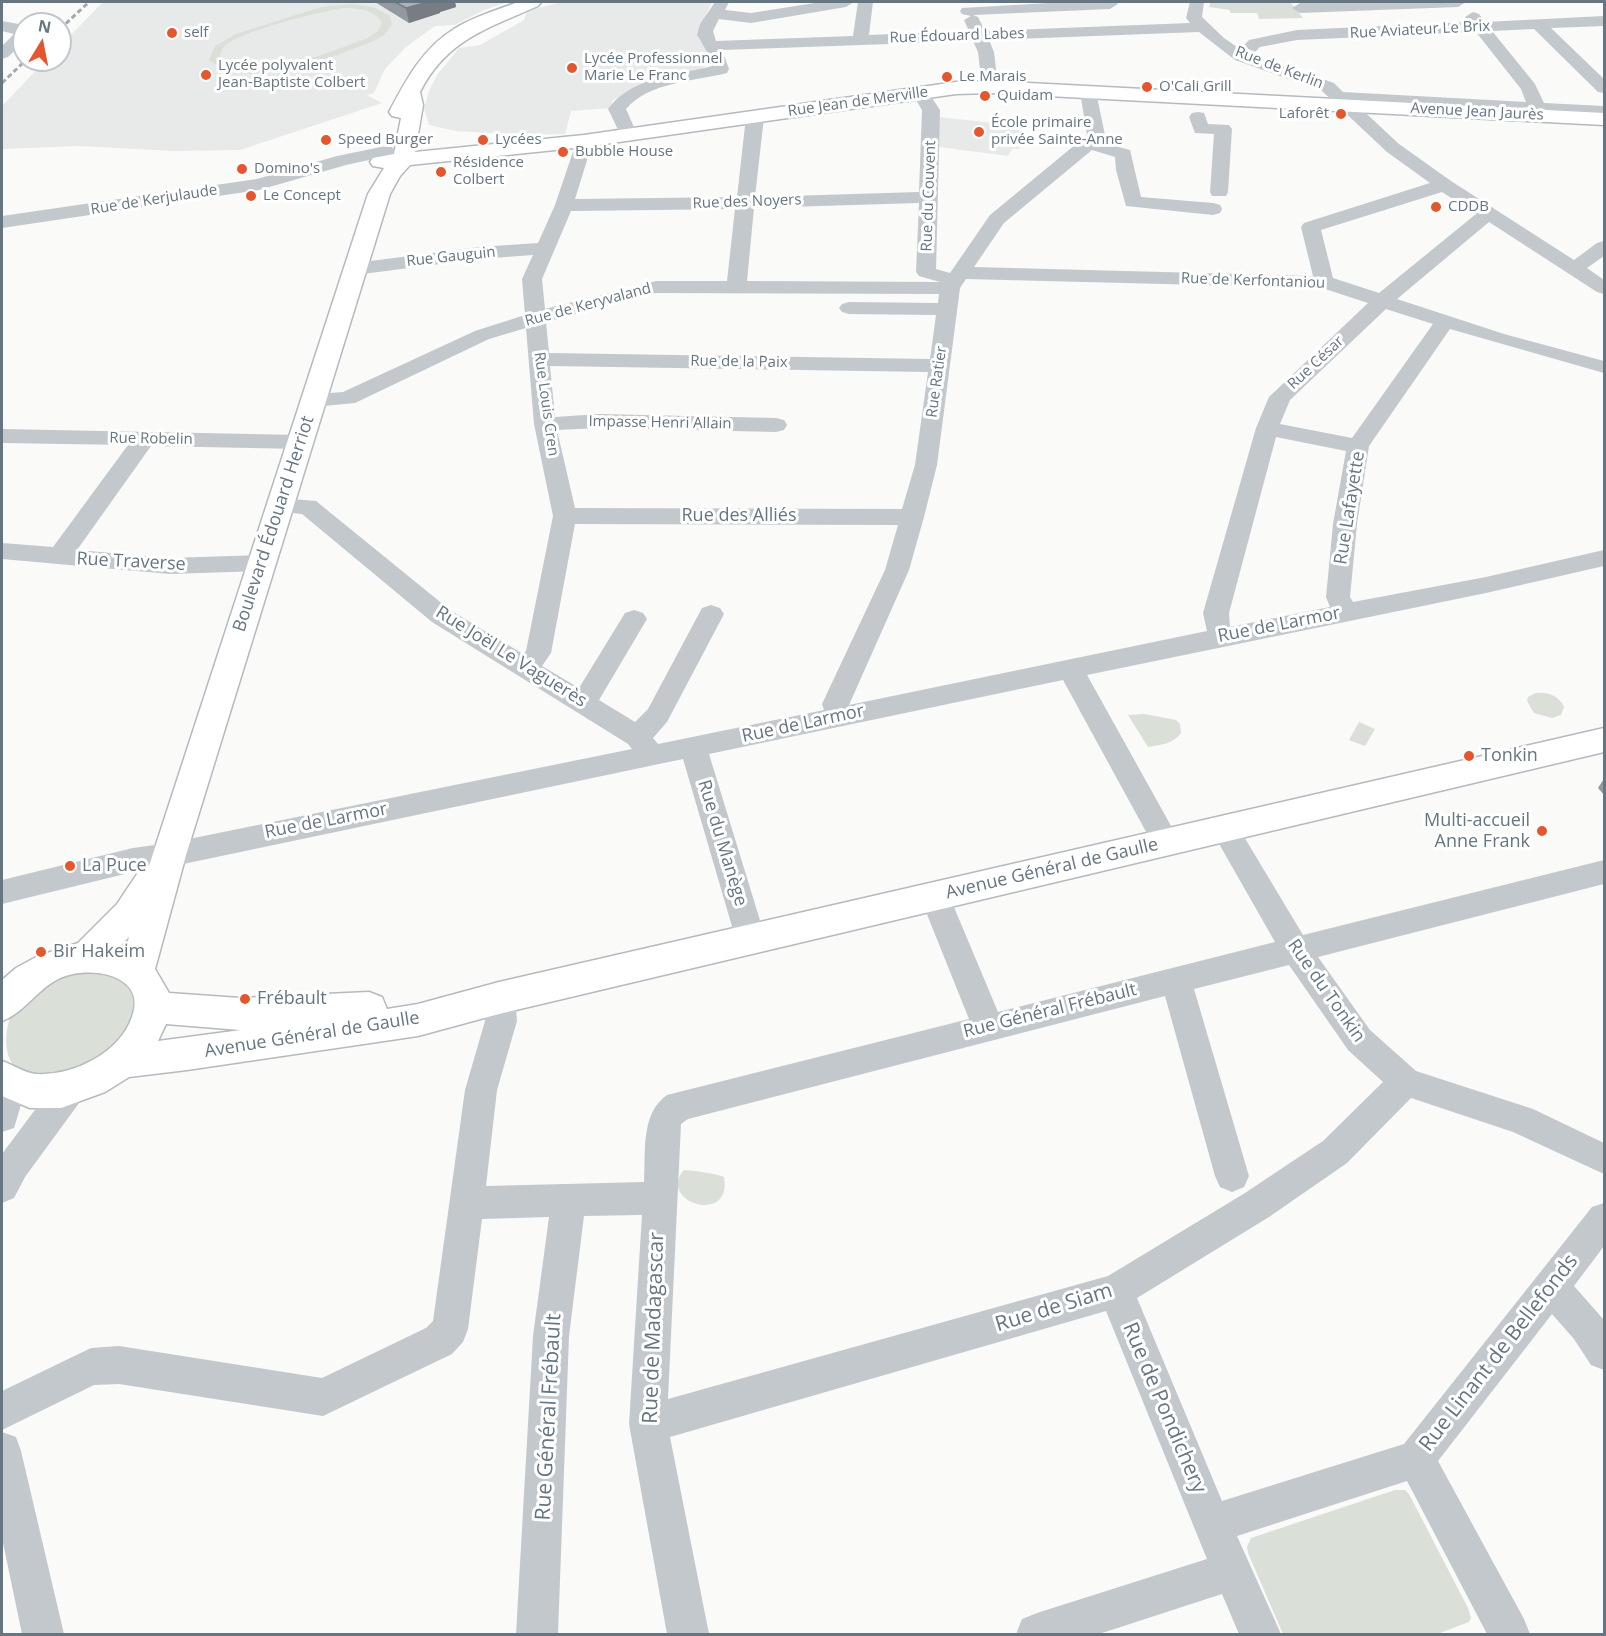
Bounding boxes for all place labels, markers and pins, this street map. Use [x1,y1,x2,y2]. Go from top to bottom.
place label: self [184,24,208,42]
marker: self [165,26,179,40]
place label: Lycée Professionnel Marie Le Franc [584,50,723,85]
place label: Lycée polyvalent Jean-Baptiste Colbert [218,57,365,92]
marker: Lycée Professionnel Marie Le Franc [565,61,579,75]
marker: Lycée polyvalent Jean-Baptiste Colbert [199,68,213,82]
place label: Le Marais [959,68,1026,86]
marker: Le Marais [940,70,954,84]
place label: O'Cali Grill [1159,78,1232,96]
marker: O'Cali Grill [1140,80,1154,94]
place label: Quidam [997,87,1053,105]
marker: Quidam [978,89,992,103]
place label: Laforêt [1279,105,1329,123]
marker: Laforêt [1334,107,1348,121]
place label: École primaire privée Sainte-Anne [991,114,1123,149]
marker: École primaire privée Sainte-Anne [972,125,986,139]
place label: Speed Burger [338,131,433,149]
place label: Lycées [495,131,542,149]
marker: Speed Burger [319,133,333,147]
marker: Lycées [476,133,490,147]
place label: Bubble House [575,143,673,161]
marker: Bubble House [556,145,570,159]
place label: Résidence Colbert [453,154,524,189]
place label: Domino's [254,160,320,178]
marker: Domino's [235,162,249,176]
marker: Résidence Colbert [434,165,448,179]
place label: Le Concept [263,187,341,205]
marker: Le Concept [244,189,258,203]
place label: CDDB [1448,198,1489,216]
marker: CDDB [1429,200,1443,214]
place label: Tonkin [1481,745,1538,767]
marker: Tonkin [1462,749,1476,763]
place label: Multi-accueil Anne Frank [1424,810,1530,852]
marker: Multi-accueil Anne Frank [1535,824,1549,838]
place label: La Puce [82,855,147,877]
marker: La Puce [63,859,77,873]
place label: Bir Hakeim [53,941,145,963]
marker: Bir Hakeim [34,945,48,959]
place label: Frébault [257,988,327,1010]
marker: Frébault [238,992,252,1006]

